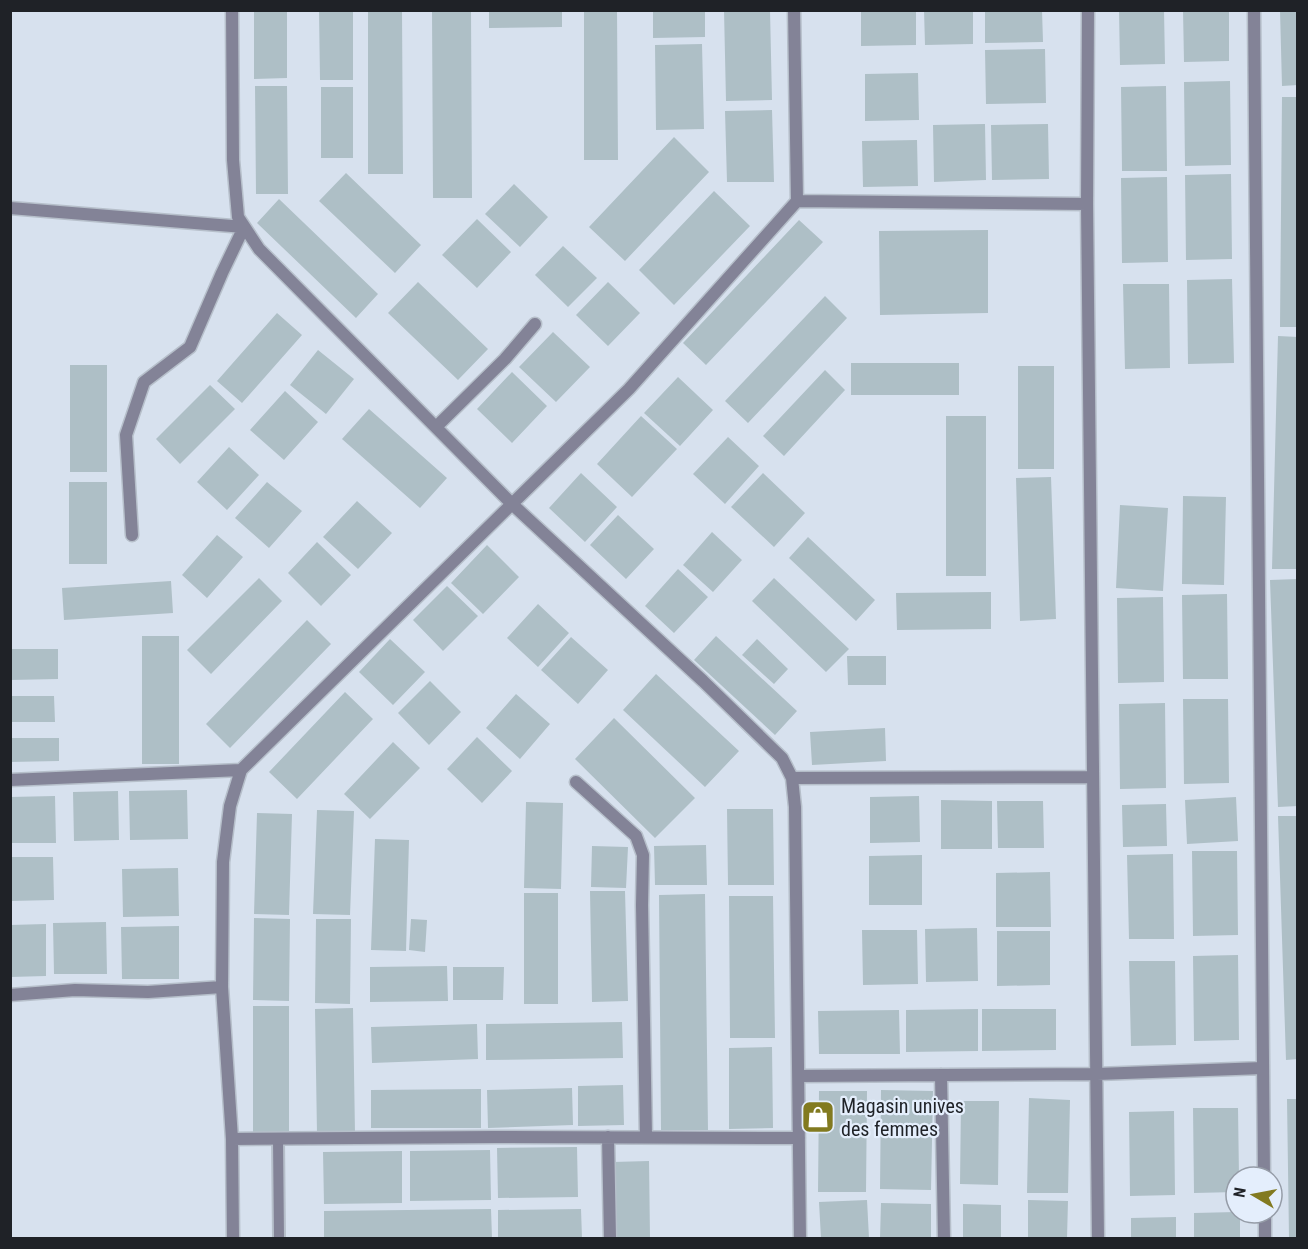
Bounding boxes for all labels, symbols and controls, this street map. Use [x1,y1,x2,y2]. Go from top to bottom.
place label: Magasin unives des femmes [841,1094,964,1141]
shop icon: Magasin unives des femmes [800,1099,836,1135]
north arrow [1224,1165,1284,1225]
text: N [1230,1186,1250,1199]

